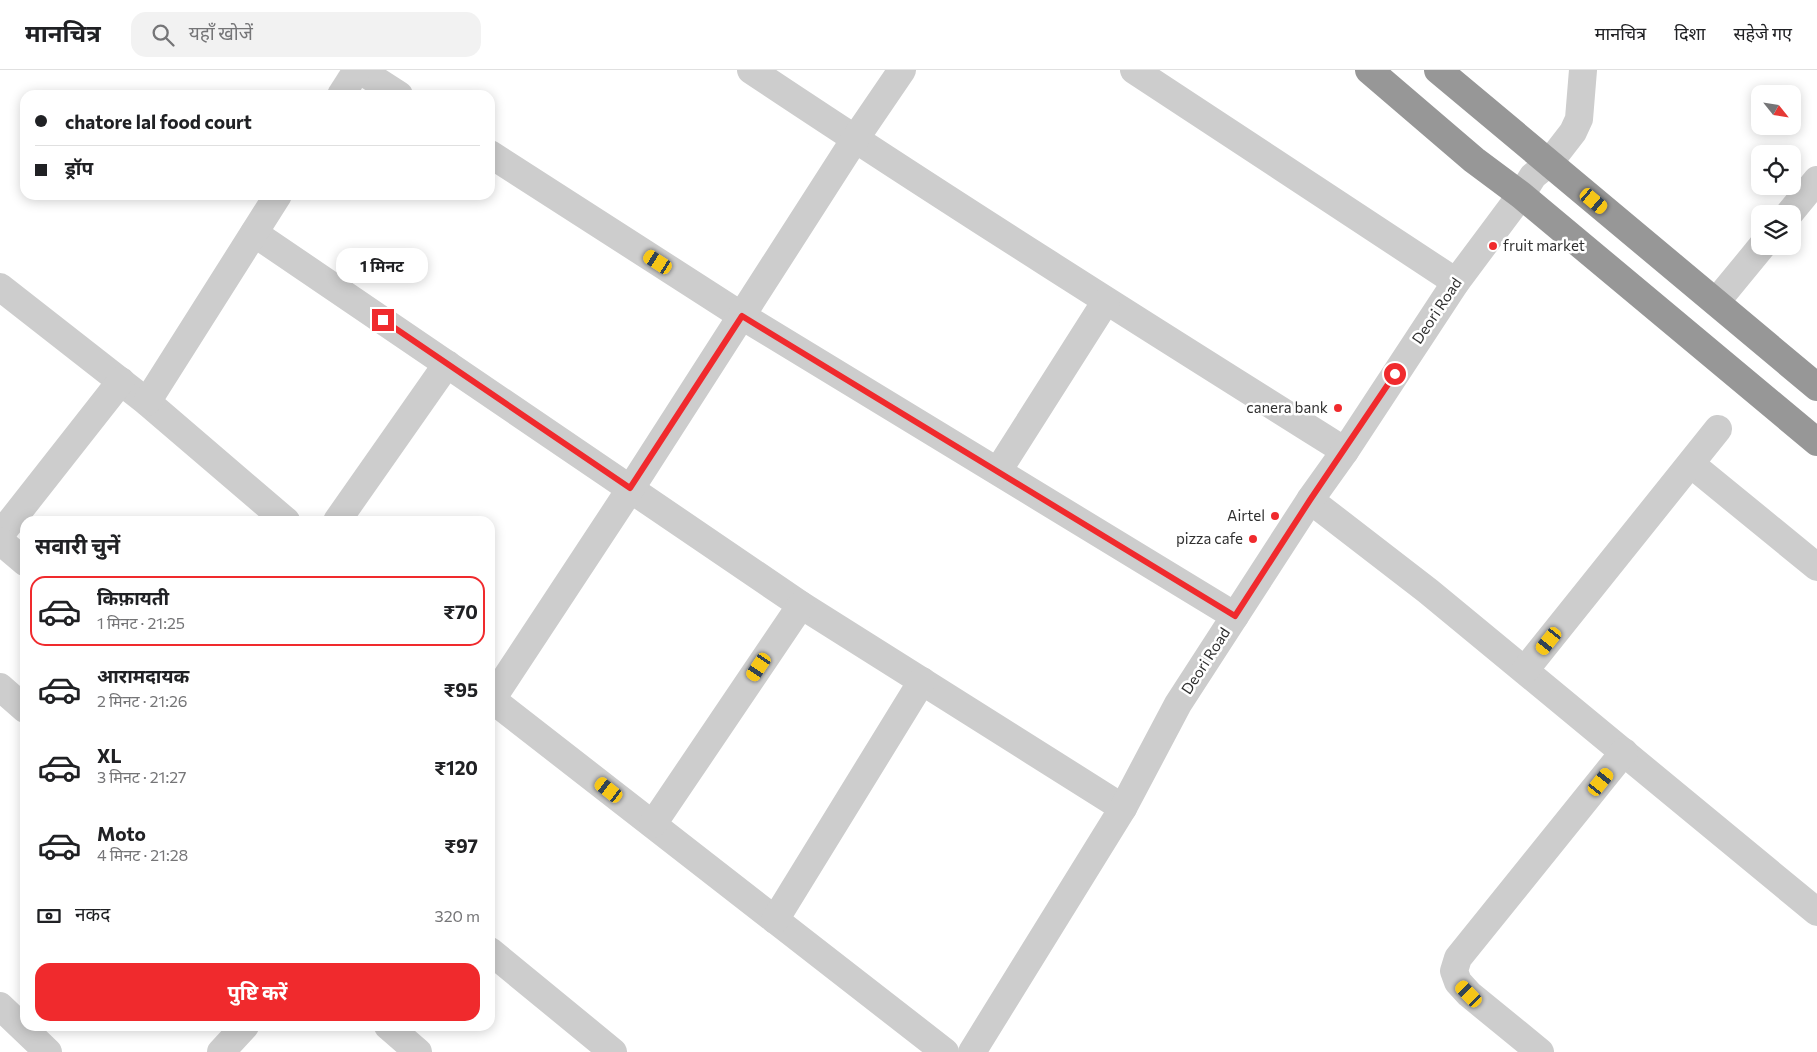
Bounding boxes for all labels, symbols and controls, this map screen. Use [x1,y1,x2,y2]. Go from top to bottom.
search box [131,12,481,57]
text: मानचित्र [25,18,101,47]
icon: search [149,21,177,49]
text: यहाँ खोजें [189,21,253,44]
text: मानचित्र [1595,22,1646,44]
text: दिशा [1674,22,1705,44]
text: सहेजे गए [1733,22,1792,44]
north arrow [1751,85,1801,135]
map controls [1751,85,1801,255]
text: chatore lal food court [65,110,252,133]
button: locate [1751,145,1801,195]
text: ड्रॉप [65,156,93,179]
car [1577,186,1610,216]
button: layers [1751,205,1801,255]
place label: fruit market [1503,236,1585,254]
marker: fruit market [1487,240,1499,252]
callout: 1 मिनट [337,248,429,282]
car [641,248,674,276]
text: 1 मिनट [360,256,404,275]
street label: Deori Road [1408,274,1465,347]
route end [372,309,394,331]
route start [1384,363,1406,385]
place label: canera bank [1246,398,1328,416]
marker: canera bank [1332,402,1344,414]
place label: Airtel [1227,506,1265,524]
marker: Airtel [1269,510,1281,522]
place label: pizza cafe [1176,529,1243,547]
text: सवारी चुनें [35,532,120,559]
marker: pizza cafe [1247,533,1259,545]
text: किफ़ायती [97,586,169,609]
icon: car [37,589,82,634]
text: ₹70 [443,600,478,623]
text: 1 मिनट · 21:25 [97,613,185,632]
street label: Deori Road [1177,624,1233,697]
car [1533,625,1564,657]
car [744,650,773,684]
text: आरामदायक [97,664,189,687]
icon: car [37,667,82,712]
text: ₹95 [443,678,478,701]
text: 2 मिनट · 21:26 [97,691,188,710]
text: XL [97,744,122,767]
icon: car [37,745,82,790]
text: ₹120 [434,756,478,779]
car [1585,766,1616,798]
text: 3 मिनट · 21:27 [97,767,187,786]
car [592,775,625,805]
text: Moto [97,822,146,845]
icon: car [37,823,82,868]
text: ₹97 [444,834,478,857]
text: 4 मिनट · 21:28 [97,845,188,864]
icon: cash [35,902,63,930]
text: नकद [75,902,110,925]
text: 320 m [435,906,480,925]
button: पुष्टि करें [35,963,480,1021]
car [1453,978,1484,1010]

